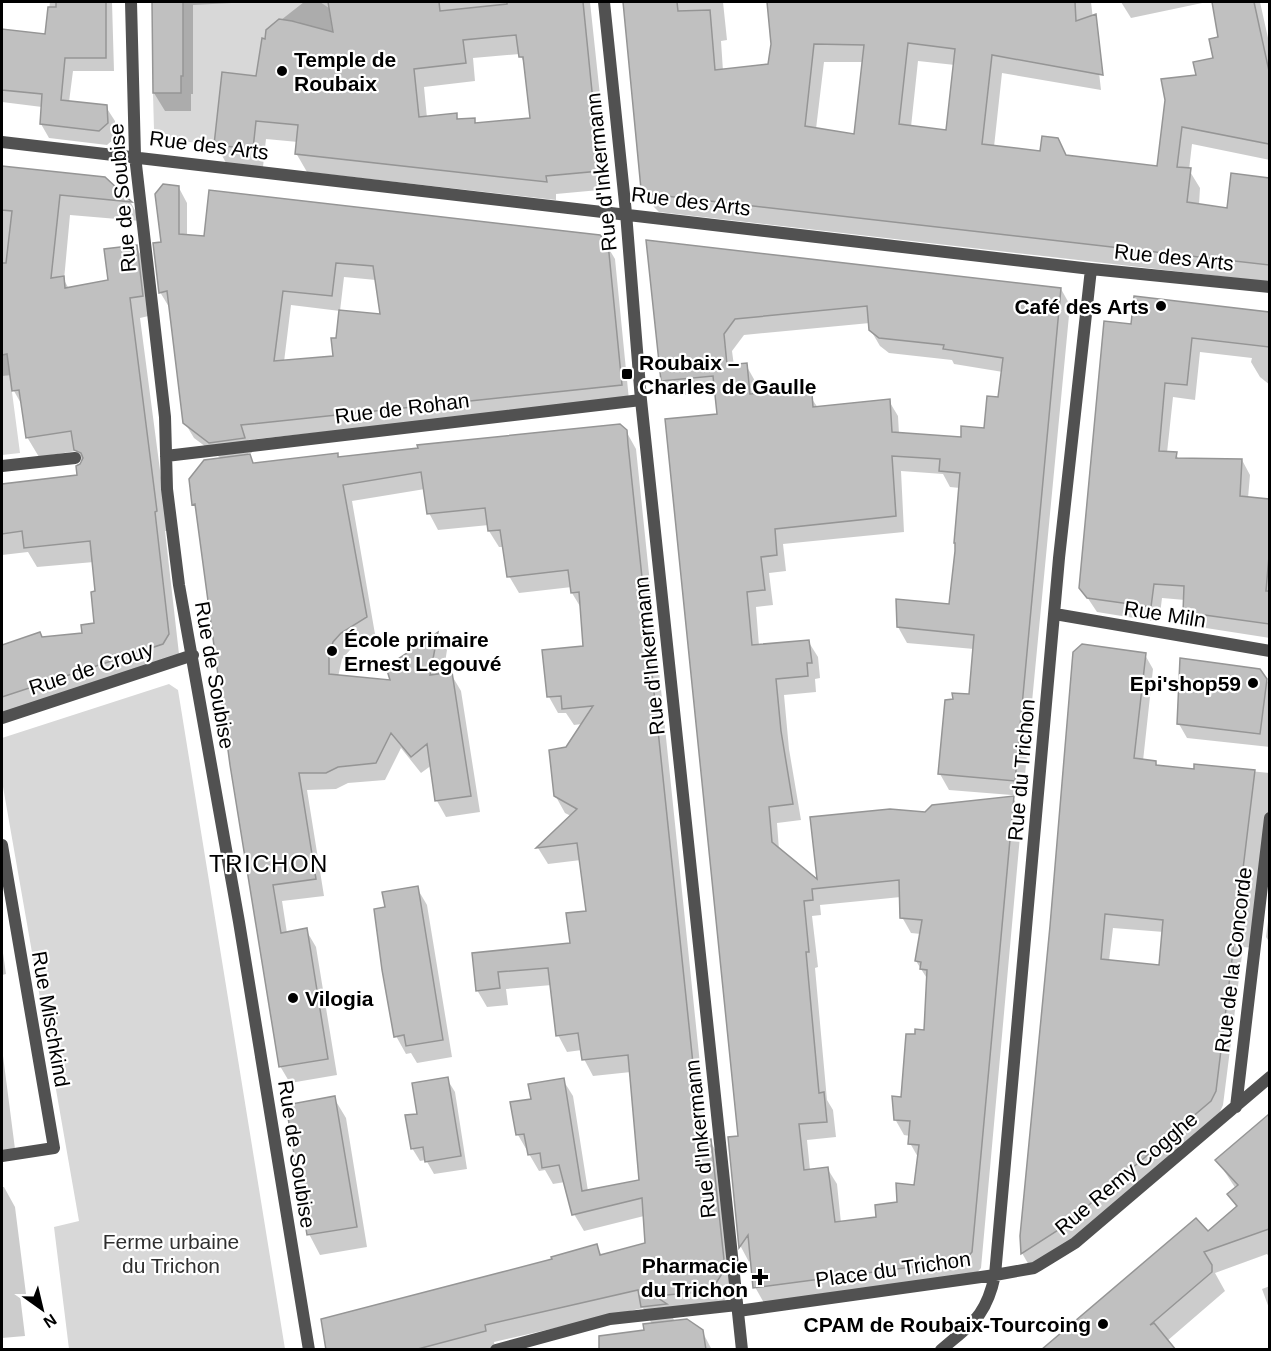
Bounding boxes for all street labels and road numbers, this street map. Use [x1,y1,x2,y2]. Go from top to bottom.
street label: Rue d'Inkermann [581,92,621,252]
street label: Rue de Soubise [104,123,140,273]
street label: Rue des Arts [148,126,270,164]
street label: Rue des Arts [630,182,752,220]
street label: Rue des Arts [1113,239,1235,275]
street label: Rue de Rohan [333,388,471,428]
street label: Rue d'Inkermann [629,576,669,736]
street label: Rue Miln [1122,596,1208,632]
street label: Rue de Soubise [191,599,239,751]
street label: Rue de Crouy [26,637,157,699]
street label: Rue du Trichon [1003,698,1039,842]
street label: Rue de la Concorde [1210,866,1256,1054]
street label: Rue Mischkind [28,949,74,1089]
street label: Rue d'Inkermann [680,1059,720,1219]
street label: Rue de Soubise [274,1078,320,1230]
street label: Rue Remy Cogghe [1050,1107,1202,1239]
street label: Place du Trichon [814,1247,972,1291]

